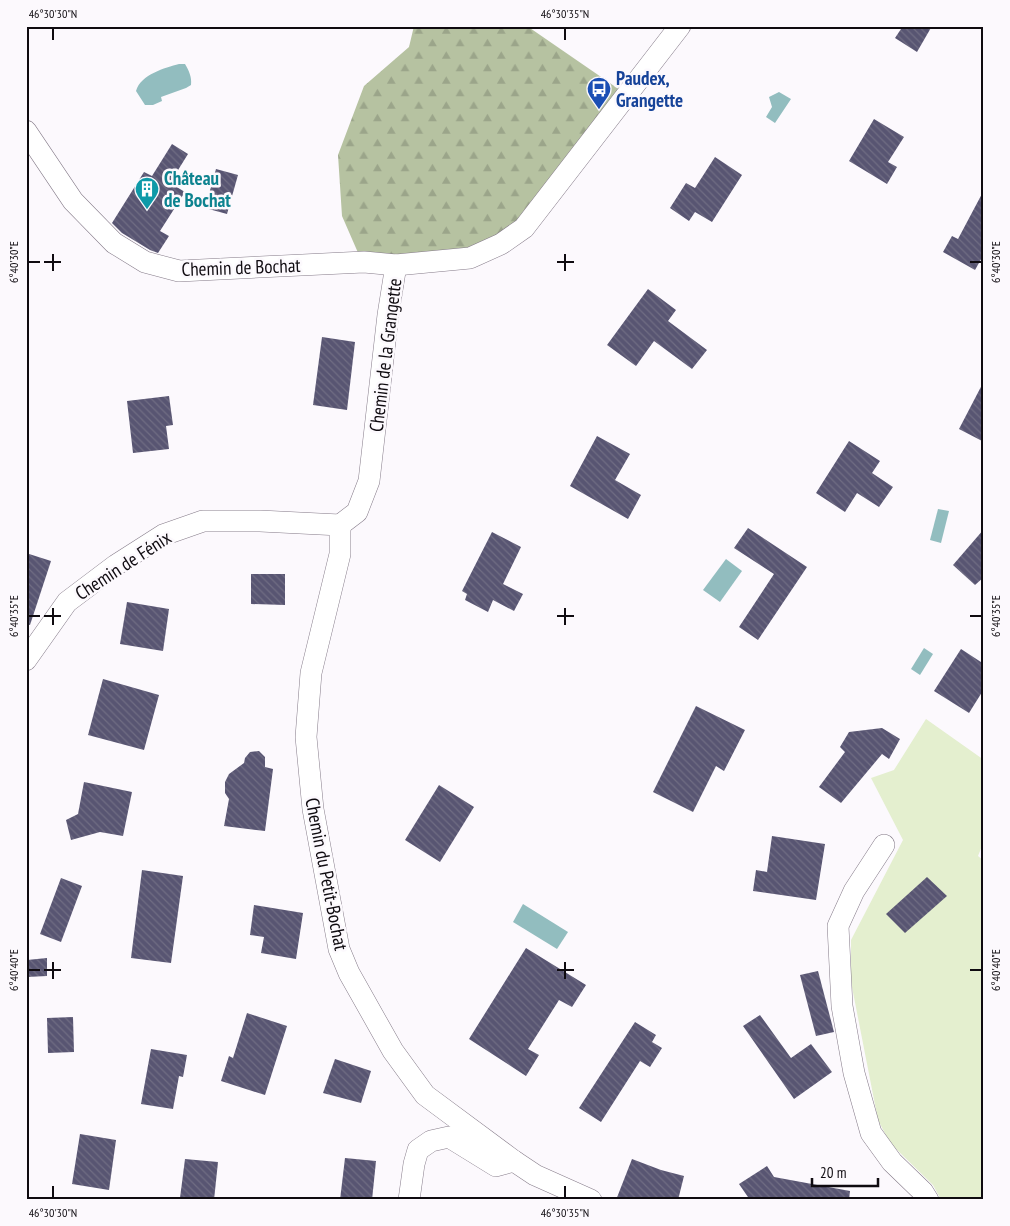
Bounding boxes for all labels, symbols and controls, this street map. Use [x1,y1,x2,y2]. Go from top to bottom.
text: 46°30'30"N [29,6,77,21]
text: 46°30'35"N [541,6,589,21]
place label: Paudex, Grangette [616,66,683,112]
bus stop icon: Paudex, Grangette [586,76,612,110]
place label: Château de Bochat [164,166,231,212]
building icon: Château de Bochat [134,176,160,210]
text: 6°40'30"E [6,241,21,283]
text: 6°40'30"E [988,241,1003,283]
street label: Chemin de Bochat [181,253,302,281]
street label: Chemin de la Grangette [364,277,406,433]
street label: Chemin de Fénix [70,525,176,605]
text: 6°40'35"E [6,595,21,637]
text: 6°40'35"E [988,595,1003,637]
street label: Chemin du Petit-Bochat [300,796,354,953]
text: 6°40'40"E [6,949,21,991]
text: 6°40'40"E [988,949,1003,991]
scale bar [812,1156,879,1188]
text: 20 m [820,1163,846,1182]
text: 46°30'30"N [29,1205,77,1220]
text: 46°30'35"N [541,1205,589,1220]

